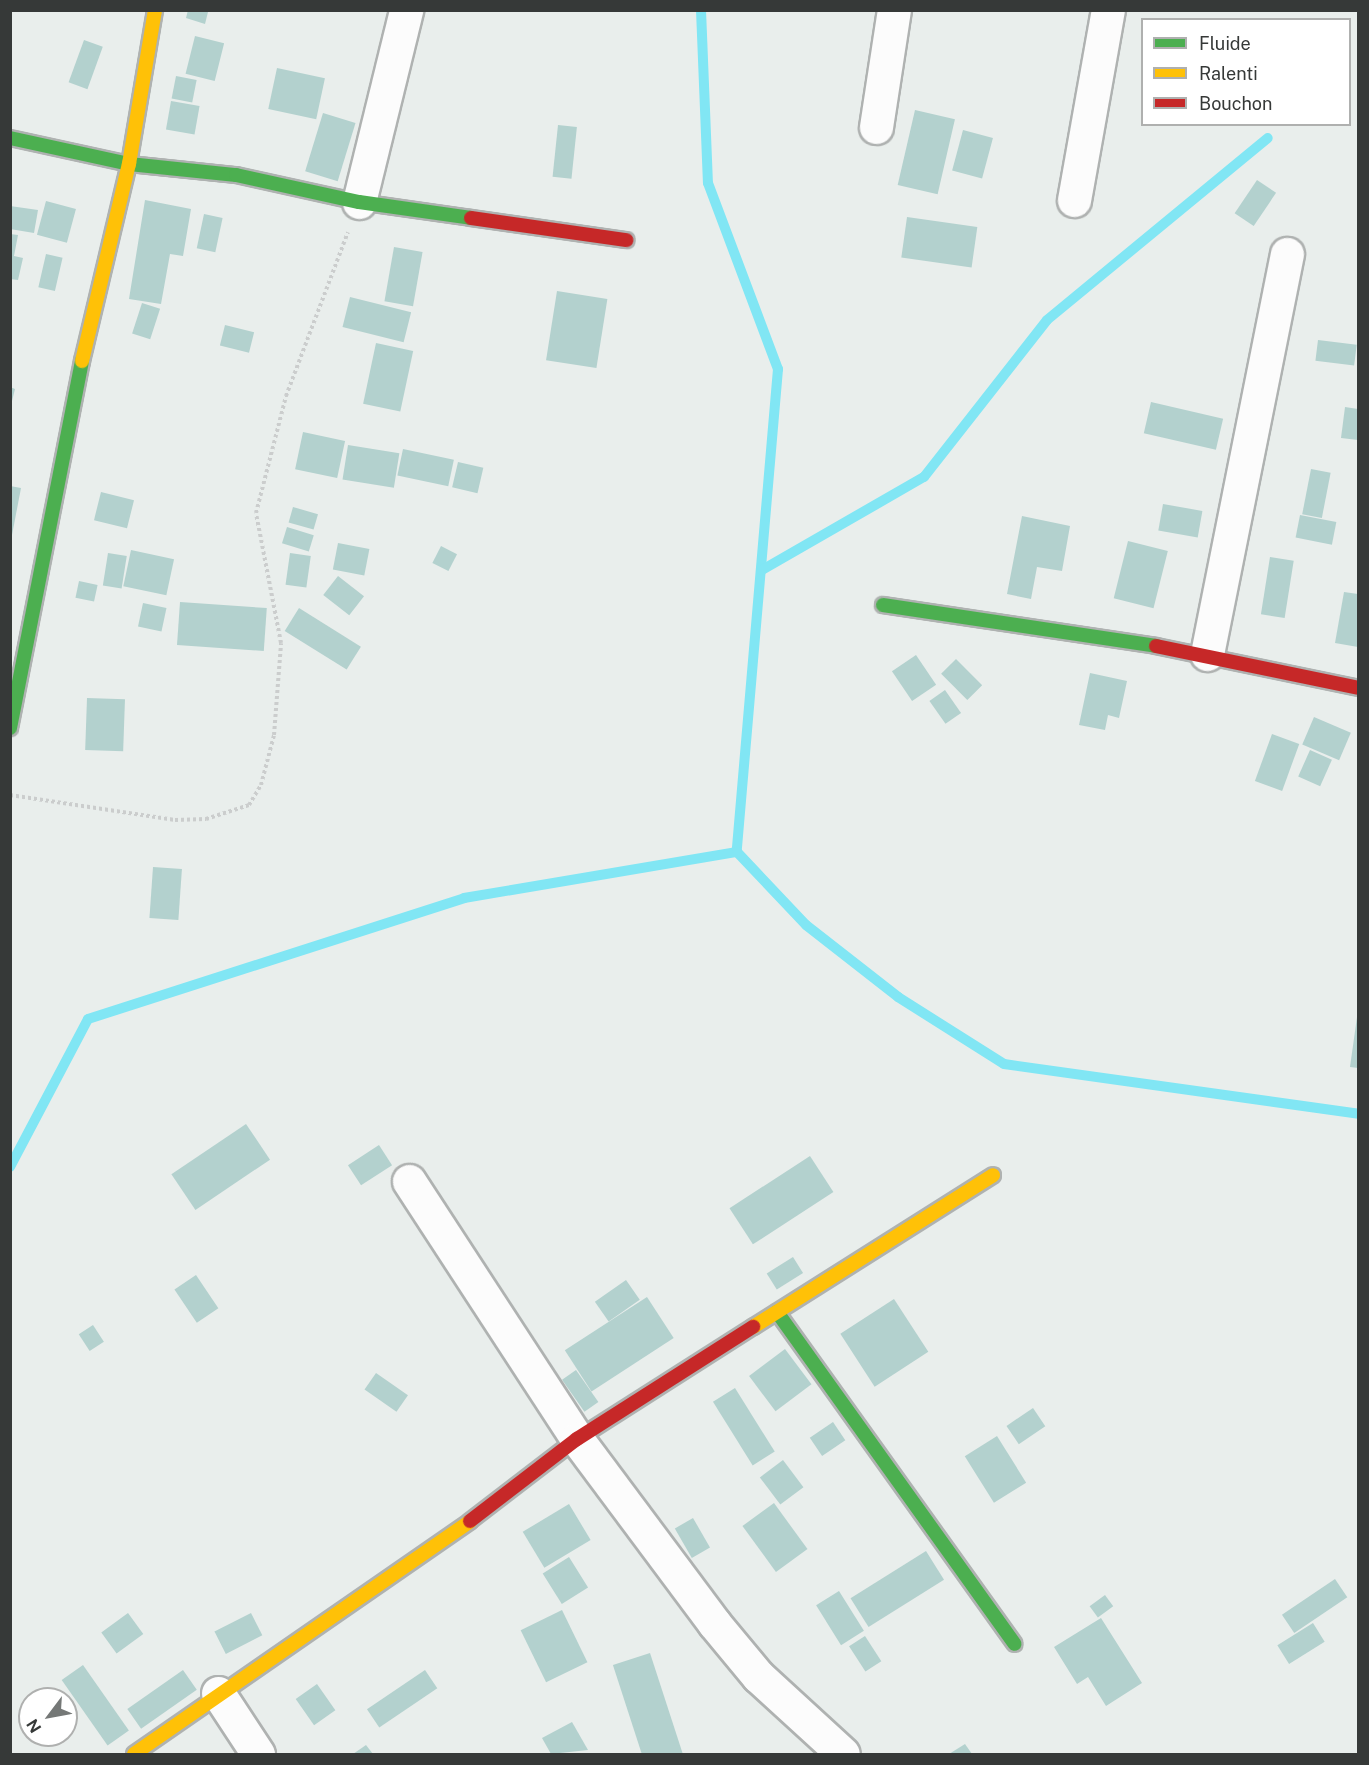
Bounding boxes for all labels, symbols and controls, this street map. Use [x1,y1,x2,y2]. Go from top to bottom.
legend [1141,18,1351,126]
text: Fluide [1199,33,1251,54]
text: Ralenti [1199,63,1258,84]
text: Bouchon [1199,93,1272,114]
north arrow [18,1687,78,1747]
text: N [23,1715,45,1736]

